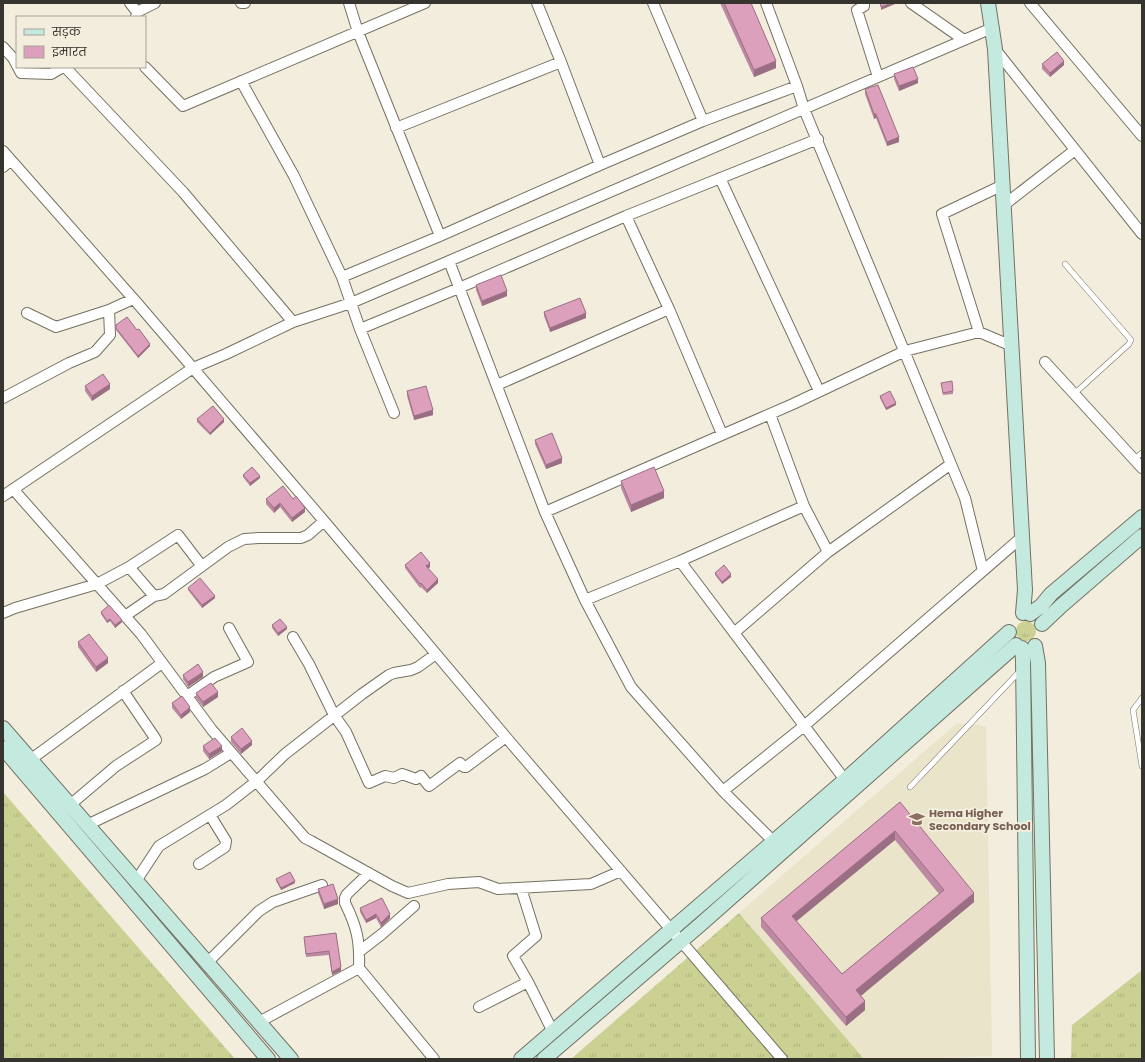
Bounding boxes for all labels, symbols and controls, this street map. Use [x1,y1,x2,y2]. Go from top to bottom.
legend [16,16,146,68]
text: सड़क [51,23,82,40]
text: इमारत [51,43,87,60]
place label: Hema Higher Secondary School [929,805,1031,834]
school or university icon: Hema Higher Secondary School [908,810,926,828]

